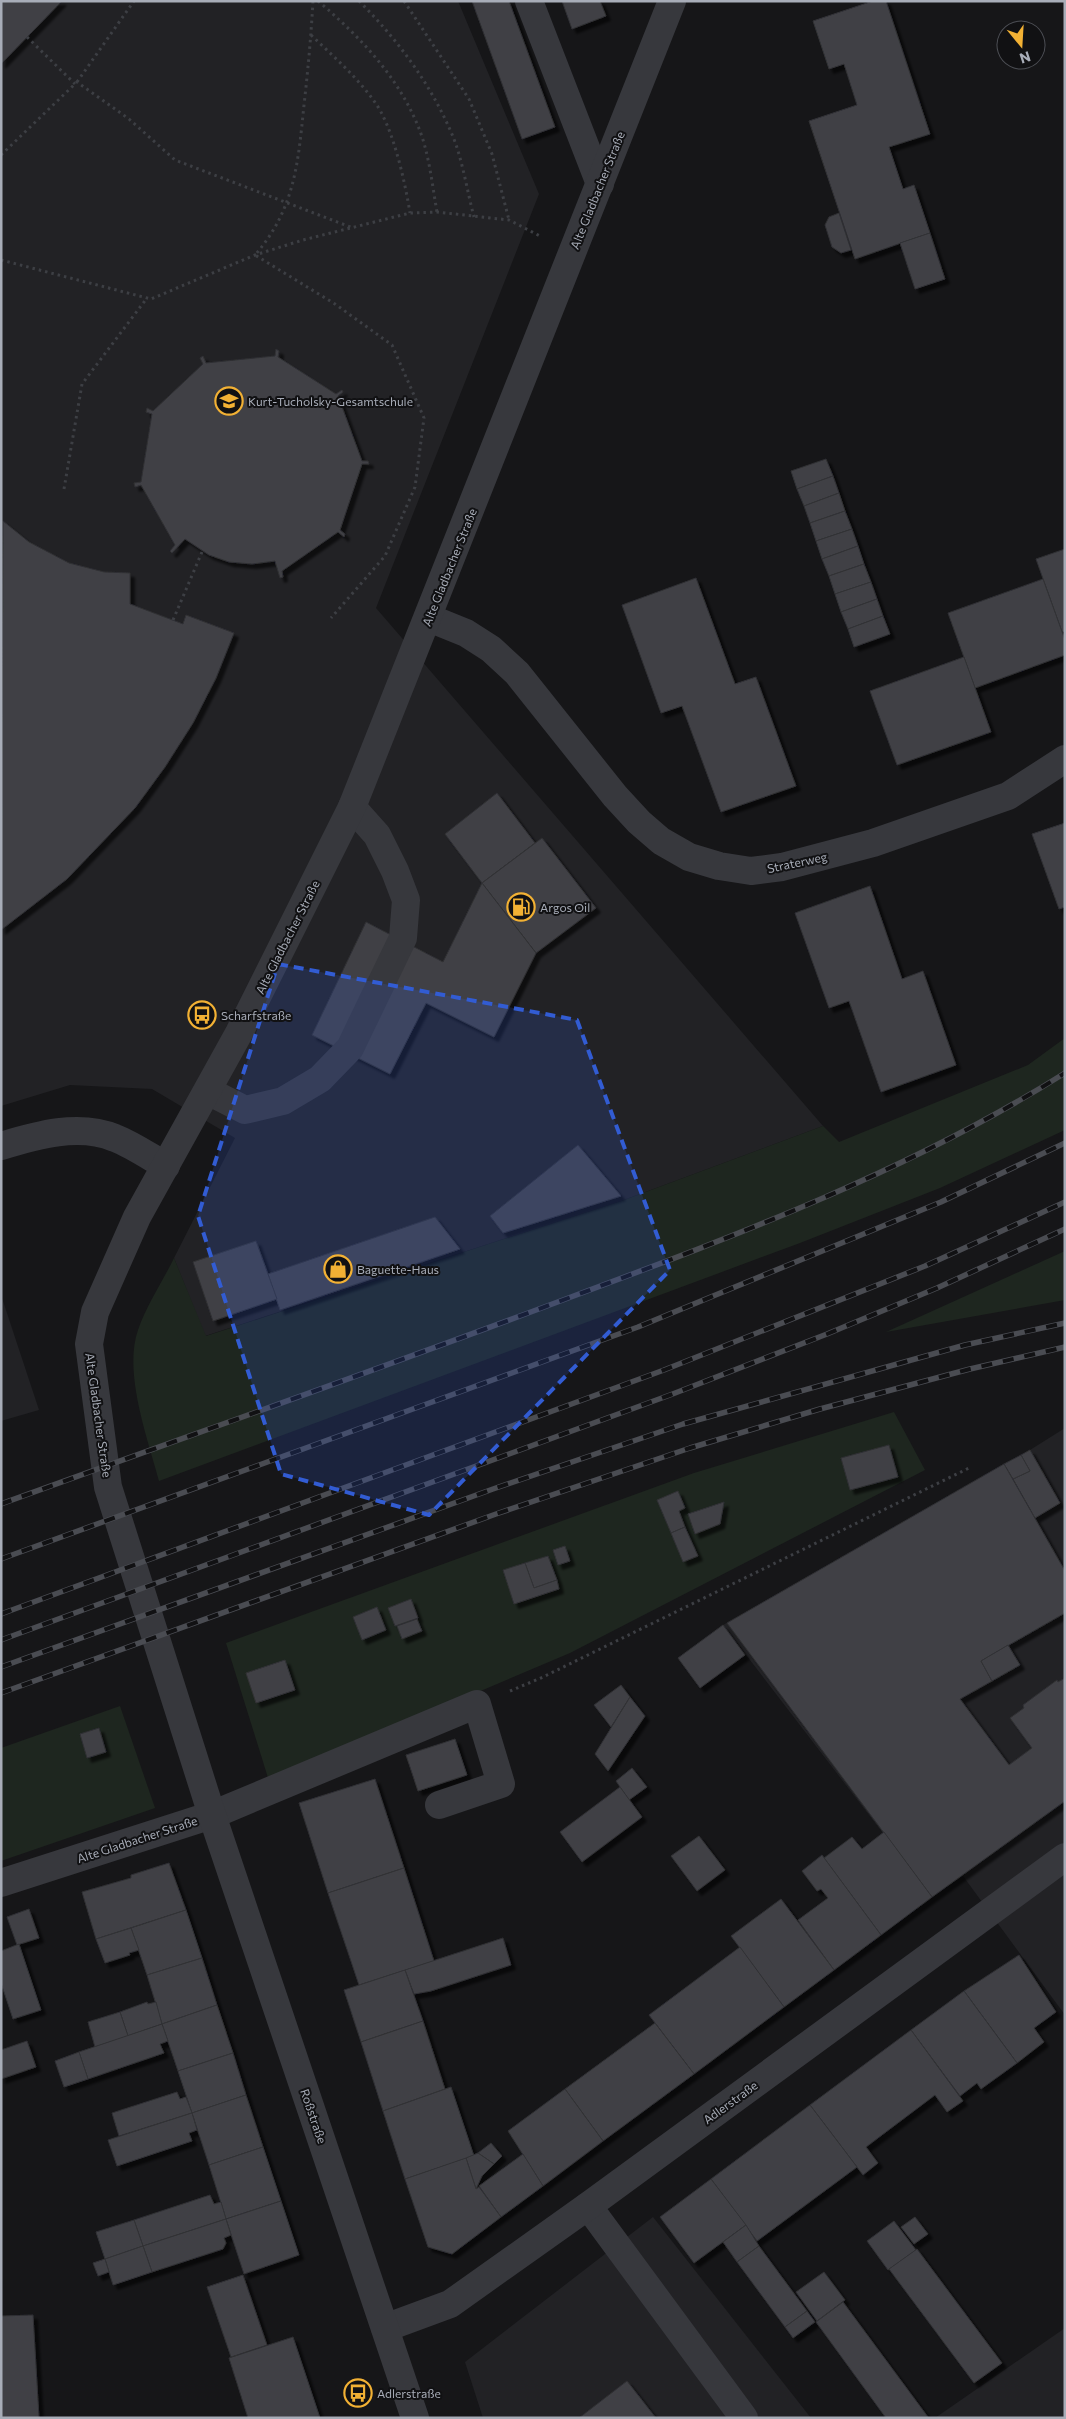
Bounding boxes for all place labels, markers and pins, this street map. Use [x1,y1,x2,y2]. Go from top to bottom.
school or university icon: Kurt-Tucholsky-Gesamtschule [214,386,244,416]
place label: Kurt-Tucholsky-Gesamtschule [248,394,413,408]
fuel station icon: Argos Oil [506,892,536,922]
place label: Argos Oil [540,900,590,914]
bus stop icon: Scharfstraße [187,1000,217,1030]
place label: Scharfstraße [221,1008,291,1022]
shop icon: Baguette-Haus [323,1254,353,1284]
place label: Baguette-Haus [357,1262,439,1276]
bus stop icon: Adlerstraße [343,2378,373,2408]
place label: Adlerstraße [377,2386,441,2400]

